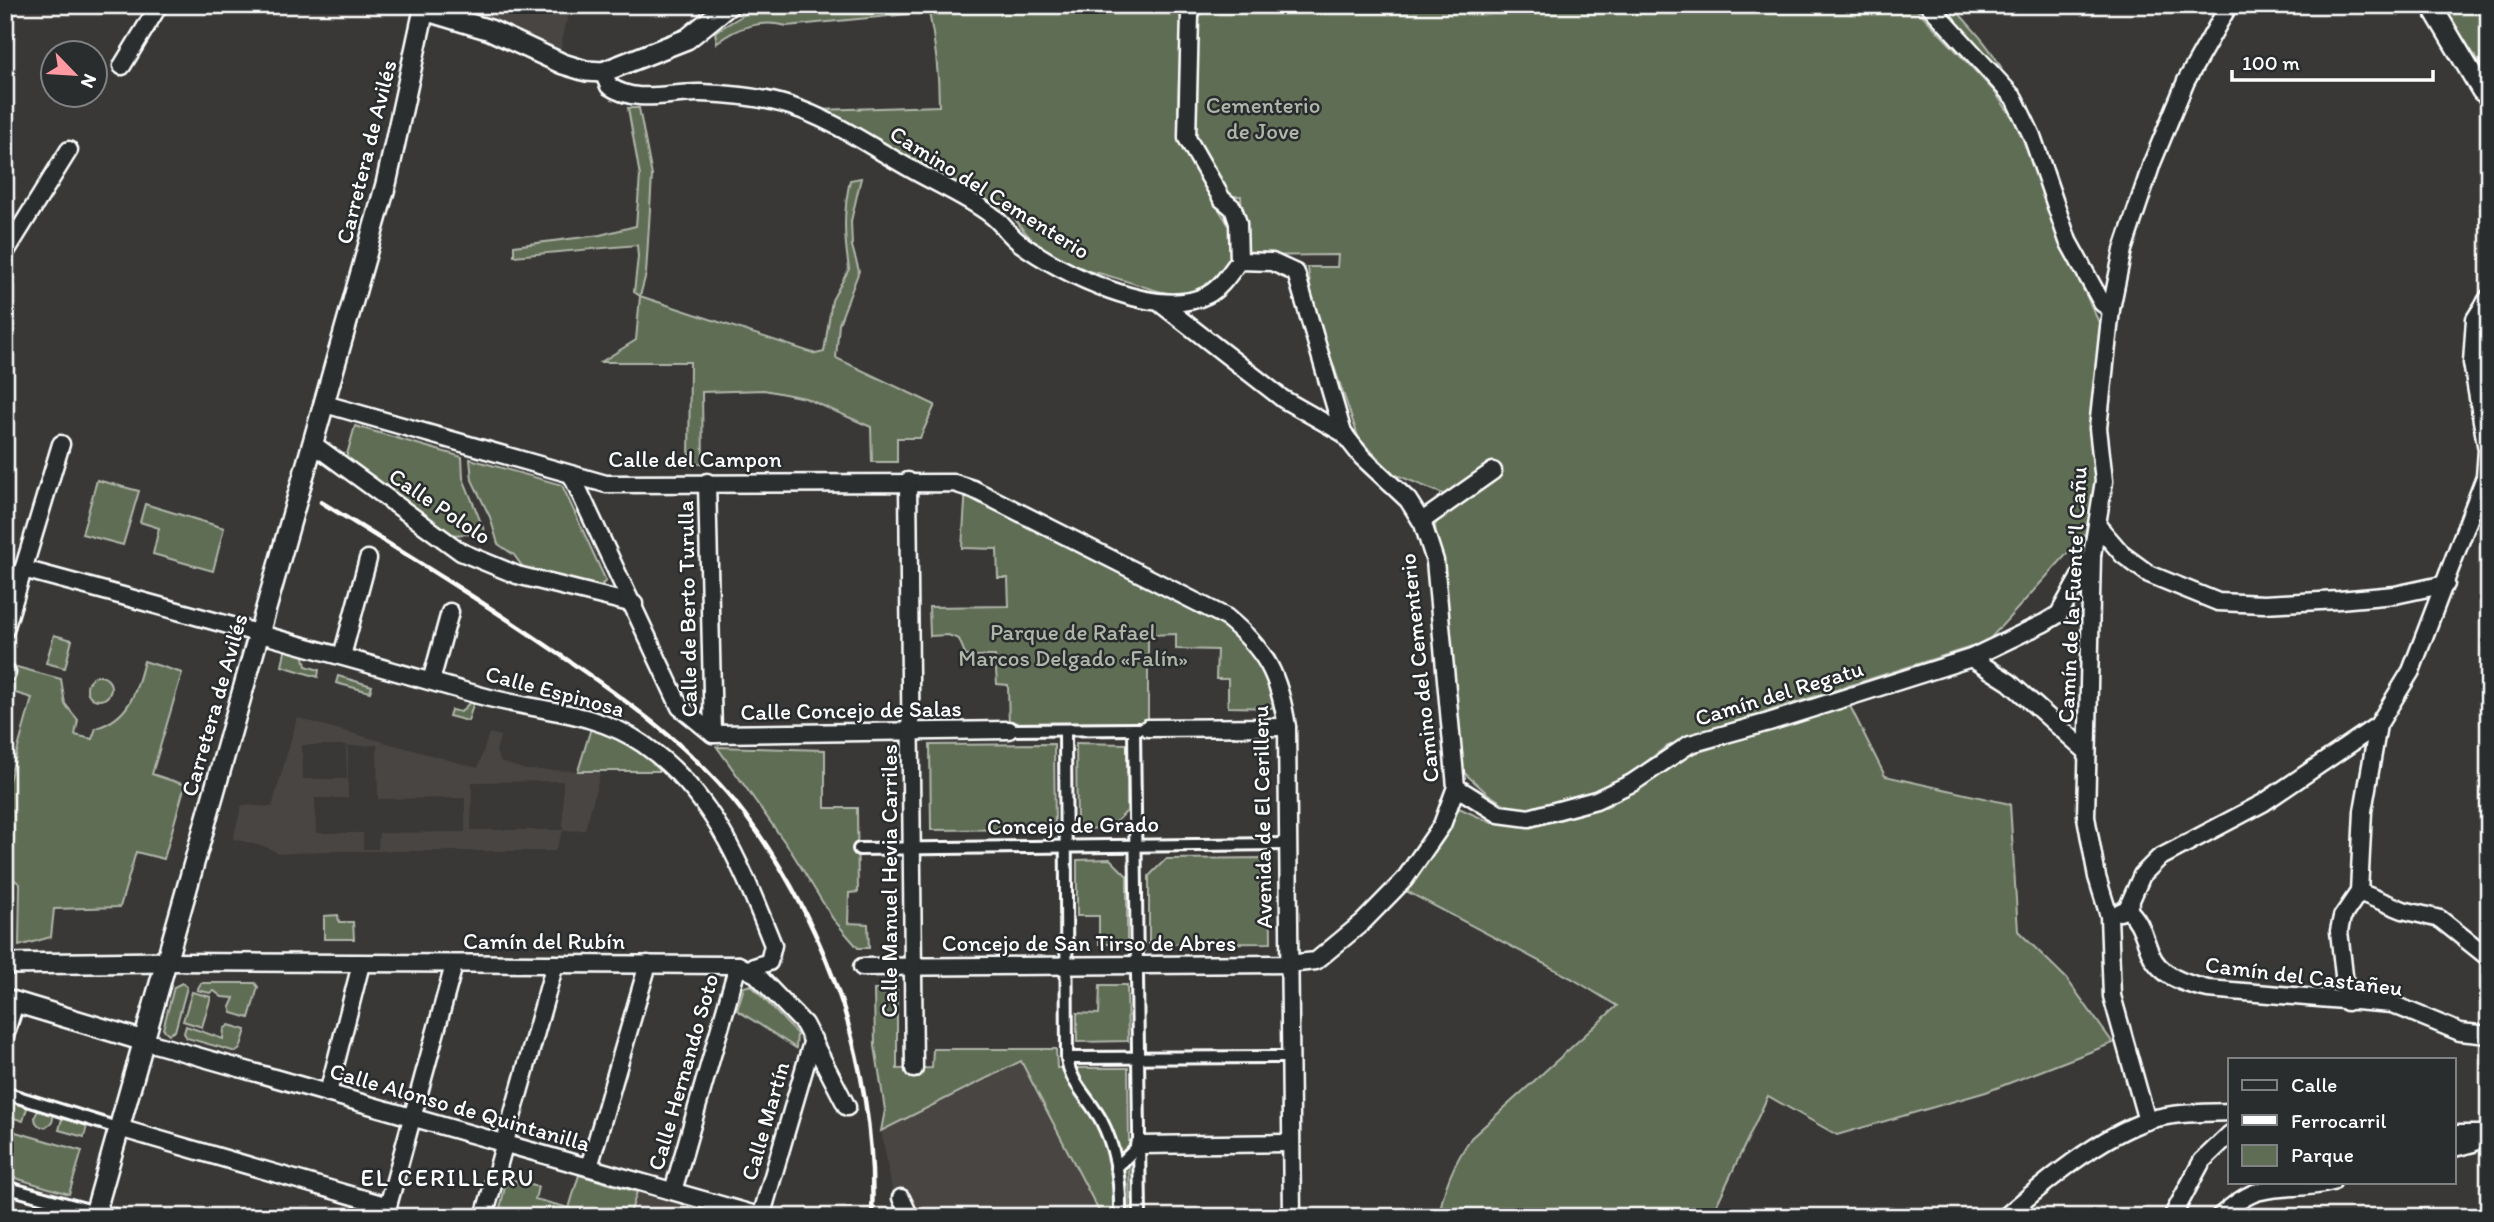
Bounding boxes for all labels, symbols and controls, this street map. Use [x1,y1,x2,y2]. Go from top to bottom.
north arrow [38,38,108,108]
scale bar [2232,38,2433,82]
text: 100 m [2242,50,2300,75]
street label: Carretera de Avilés [330,57,402,247]
text: N [76,70,102,92]
park label: Cementerio de Jove [1206,91,1320,145]
street label: Camino del Cementerio [885,119,1095,265]
street label: Calle del Campon [608,445,782,473]
street label: Calle Pololo [384,462,496,550]
street label: Camín de la Fuente'l Cañu [2051,465,2093,724]
street label: Calle de Berto Turulla [671,500,703,718]
street label: Camino del Cementerio [1393,552,1445,784]
street label: Carretera de Avilés [175,610,253,800]
park label: Parque de Rafael Marcos Delgado «Falín» [958,618,1188,672]
street label: Camín del Regatu [1692,654,1867,732]
street label: Calle Espinosa [482,659,628,723]
street label: Calle Concejo de Salas [740,694,962,726]
street label: Avenida de El Cerilleru [1246,705,1278,929]
street label: Calle Manuel Hevia Carriles [875,744,903,1018]
street label: Concejo de Grado [987,809,1159,841]
street label: Camín del Rubín [463,927,625,955]
street label: Concejo de San Tirso de Abres [942,929,1236,957]
street label: Camín del Castañeu [2204,950,2405,1002]
street label: Calle Hernando Soto [641,970,725,1174]
street label: Calle Alonso de Quintanilla [326,1056,594,1158]
street label: Calle Martín [735,1058,795,1184]
legend [2228,1058,2456,1184]
text: Calle [2291,1072,2337,1097]
text: Ferrocarril [2291,1108,2386,1133]
text: Parque [2291,1142,2354,1167]
district label: EL CERILLERU [361,1163,535,1192]

